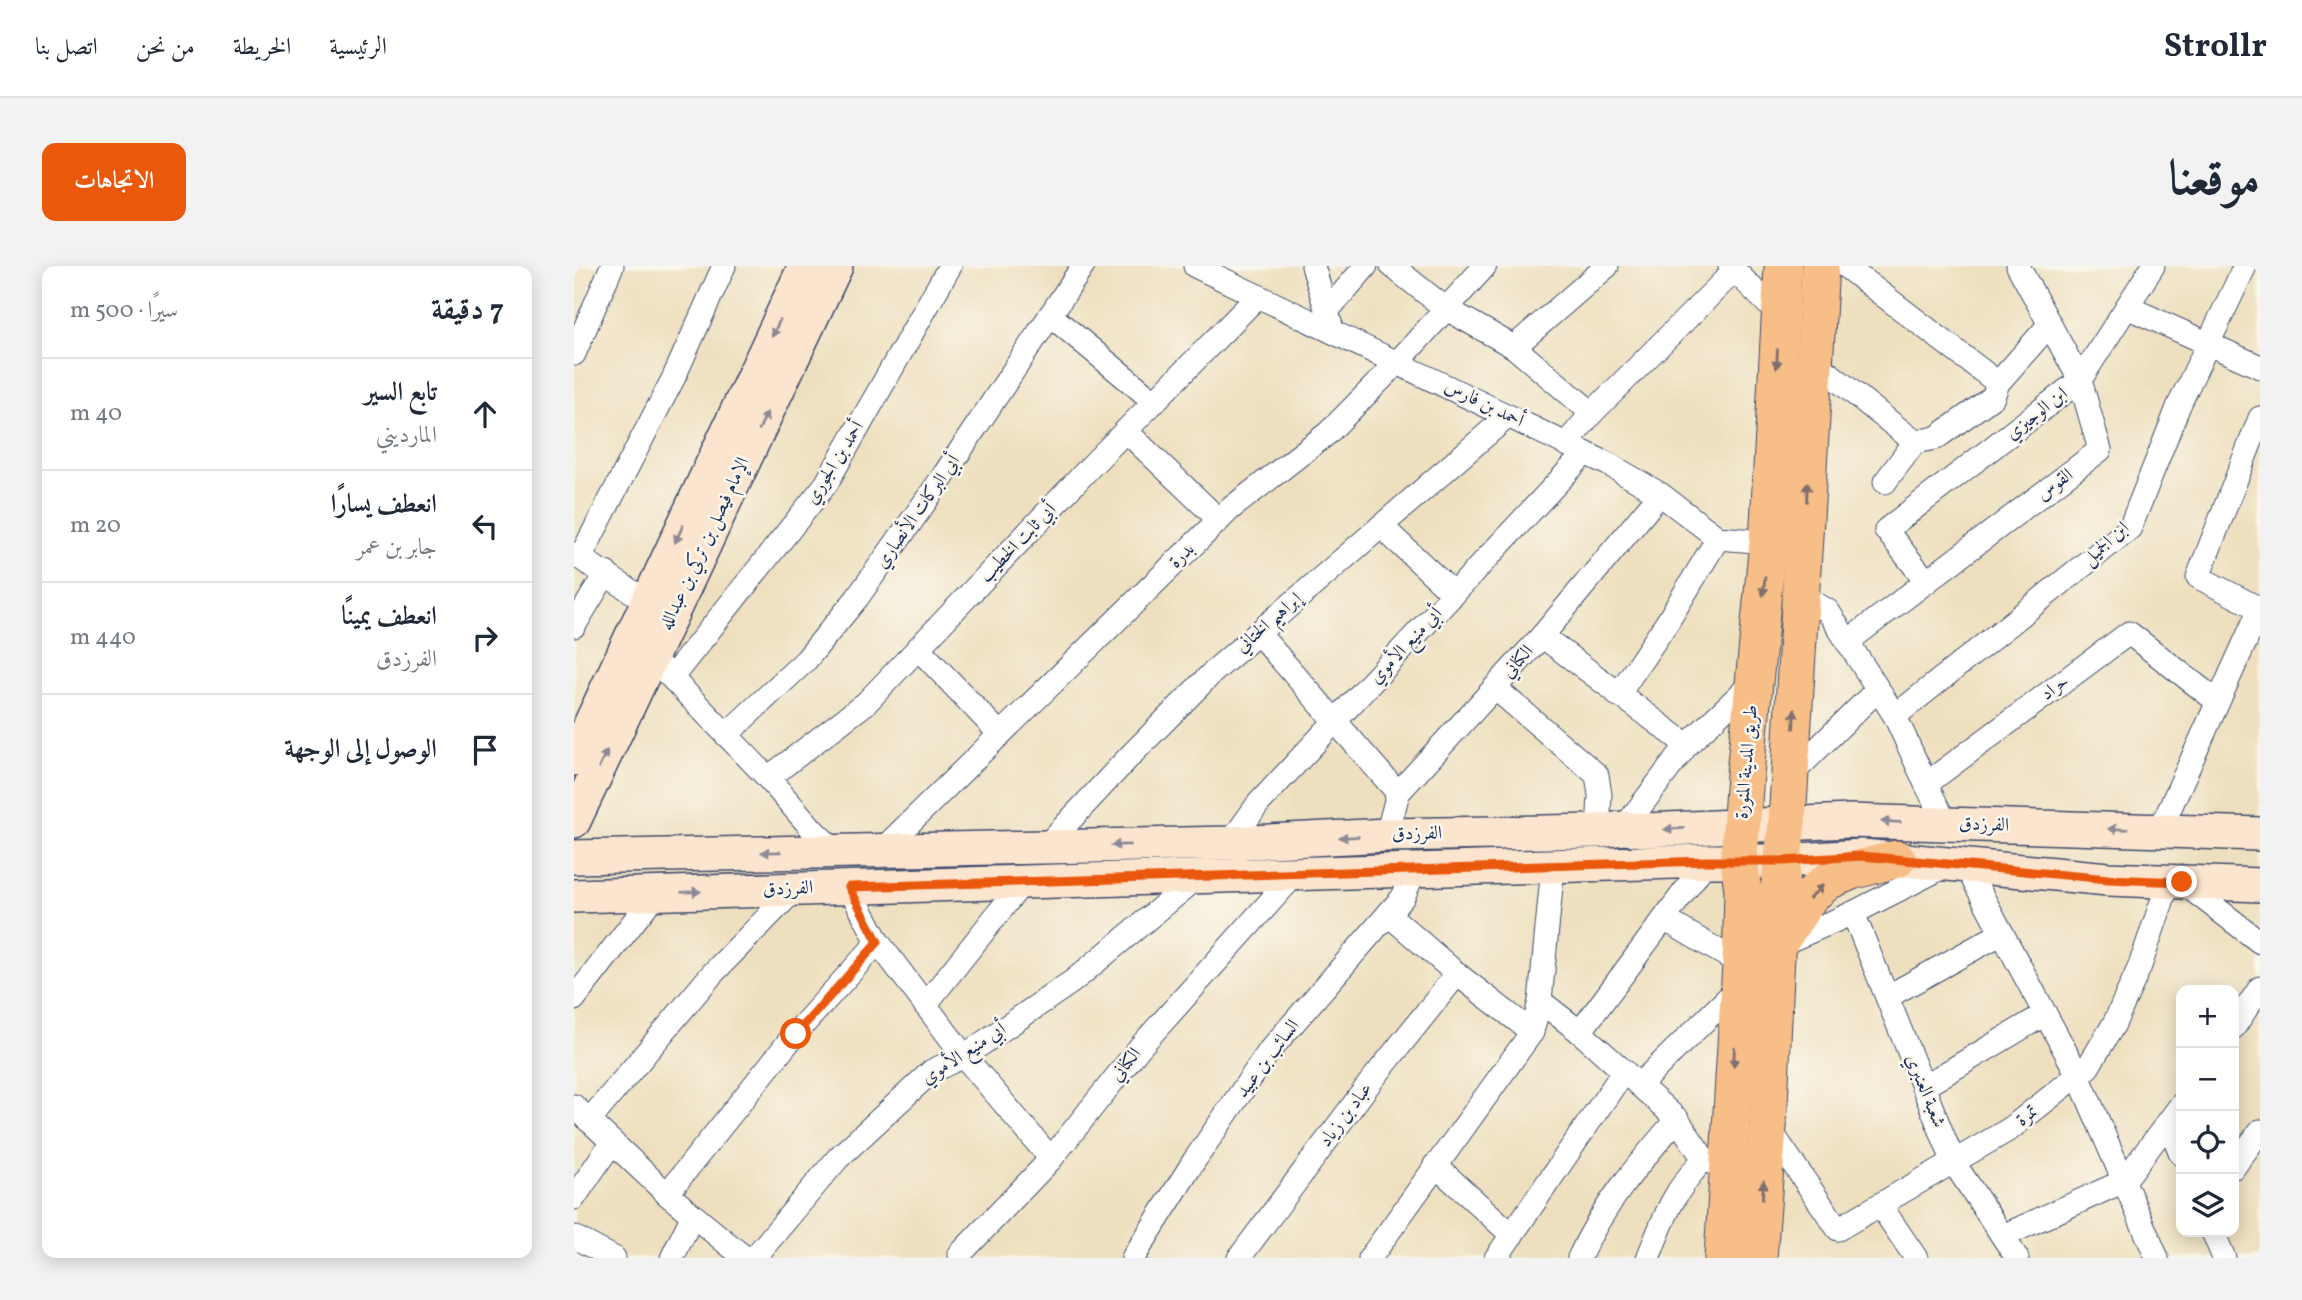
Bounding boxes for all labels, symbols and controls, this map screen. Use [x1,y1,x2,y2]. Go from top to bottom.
text: Strollr [2164,25,2267,71]
text: اتصل بنا [35,31,98,65]
text: من نحن [136,31,195,65]
text: الخريطة [233,31,291,65]
text: الرئيسية [329,31,387,65]
button: الاتجاهات [42,143,186,221]
text: موقعنا [2168,147,2260,216]
text: 7 دقيقة [431,290,504,332]
text: سيرًا · 500 m [70,295,178,327]
one-way arrow [770,318,782,338]
one-way arrow [1772,348,1783,370]
street label: أحمد بن فارس [1440,373,1529,435]
text: تابع السير [364,375,437,411]
street label: ابن الوجيزي [2000,381,2074,447]
icon: ahead [466,395,504,433]
text: 40 m [70,398,122,430]
one-way arrow [757,411,769,431]
street label: أحمد بن الجوري [798,415,872,510]
text: المارديني [376,420,437,452]
street label: أبي البركات الأنصاري [867,448,968,575]
street label: الإمام فيصل بن تركي بن عبدالله [653,453,758,636]
street label: القوس [2031,463,2079,507]
one-way arrow [1802,480,1813,502]
text: انعطف يسارًا [331,487,437,523]
street label: أبي ثابت الخطيب [973,496,1064,589]
icon: left [466,507,504,545]
text: 20 m [70,510,121,542]
street label: ابن الجميل [2077,516,2135,572]
one-way arrow [674,524,685,544]
text: جابر بن عمر [356,532,437,564]
street label: بدرة [1163,537,1201,575]
one-way arrow [1758,575,1769,597]
street label: إبراهيم الختاني [1230,585,1313,663]
text: انعطف يمينًا [341,599,437,635]
street label: أبي منيع الأموي [1362,600,1451,692]
icon: right [466,619,504,657]
text: 440 m [70,622,136,654]
street label: الكناني [1496,640,1541,685]
text: الفرزدق [376,644,437,676]
street label: حراد [2035,669,2075,707]
street label: طريق المدينة المنورة [1729,704,1765,820]
one-way arrow [1789,707,1800,729]
icon: arrive [466,731,504,769]
text: الوصول إلى الوجهة [284,732,437,768]
one-way arrow [597,749,609,769]
street label: الفرزدق [1958,811,2010,839]
one-way arrow [1880,816,1902,827]
street label: الفرزدق [1392,821,1442,847]
one-way arrow [1662,823,1684,834]
one-way arrow [2107,824,2129,835]
one-way arrow [1337,831,1359,842]
one-way arrow [1110,839,1132,851]
one-way arrow [760,846,782,858]
route end [2166,866,2197,897]
street label: الفرزدق [762,875,814,903]
one-way arrow [1808,884,1825,900]
one-way arrow [680,887,702,898]
map controls [2176,985,2239,1237]
button: + [2176,985,2239,1048]
street label: السائب بن عبيد [1230,1014,1306,1104]
street label: أبي منيع الأموي [915,1015,1014,1094]
route start [780,1018,811,1049]
street label: الكناني [1104,1042,1149,1088]
one-way arrow [1728,1046,1739,1068]
button: − [2176,1048,2239,1111]
street label: شعبة العنبري [1898,1050,1952,1132]
street label: عباد بن زياد [1313,1077,1379,1153]
street label: تمرة [2010,1099,2044,1133]
button: locate [2176,1111,2239,1174]
button: layers [2176,1174,2239,1237]
one-way arrow [1758,1179,1769,1201]

